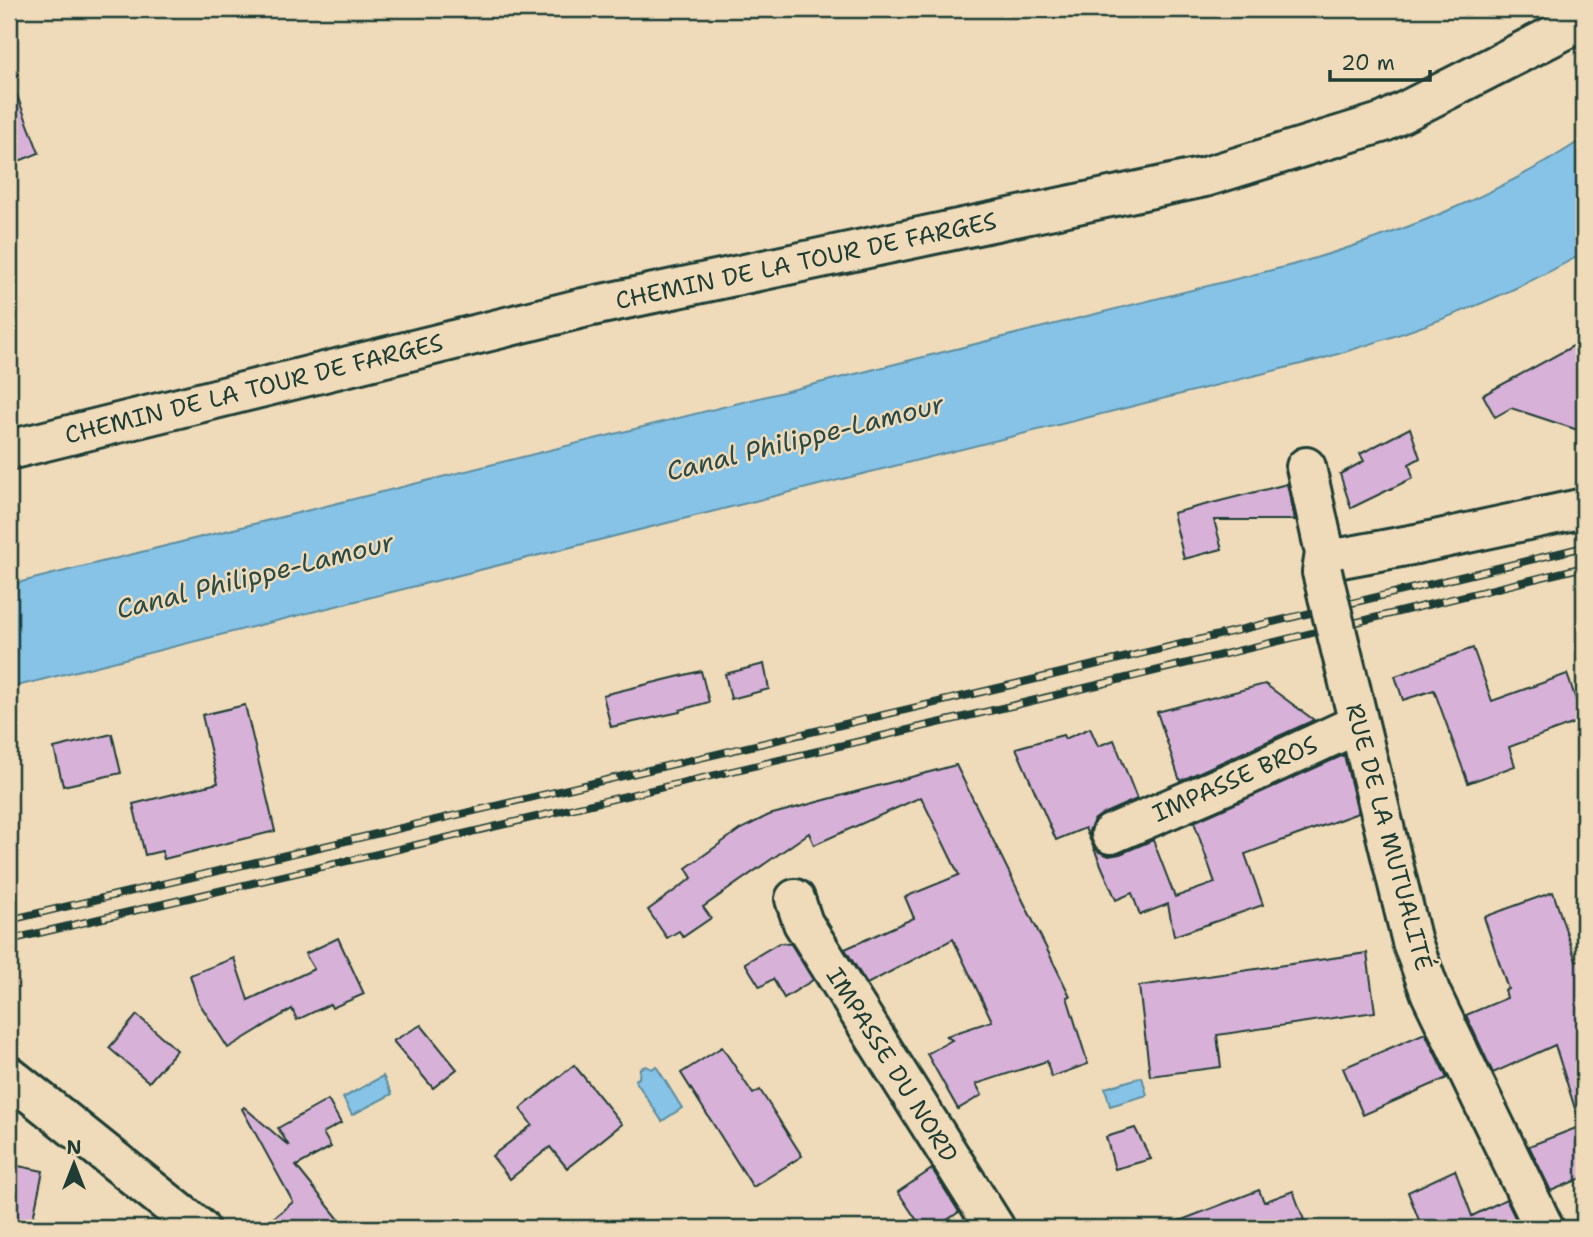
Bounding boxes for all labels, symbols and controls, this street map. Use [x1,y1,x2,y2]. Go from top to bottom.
scale bar [1330,38,1430,82]
text: 20 m [1341,49,1395,77]
street label: CHEMIN DE LA TOUR DE FARGES [613,205,999,317]
street label: CHEMIN DE LA TOUR DE FARGES [62,326,446,452]
water label: Canal Philippe-Lamour [663,385,948,488]
water label: Canal Philippe-Lamour [113,523,398,626]
street label: RUE DE LA MUTUALITÉ [1338,700,1440,974]
street label: IMPASSE BROS [1148,728,1322,830]
street label: IMPASSE DU NORD [819,961,965,1169]
north arrow [38,1128,108,1198]
text: N [66,1135,82,1160]

